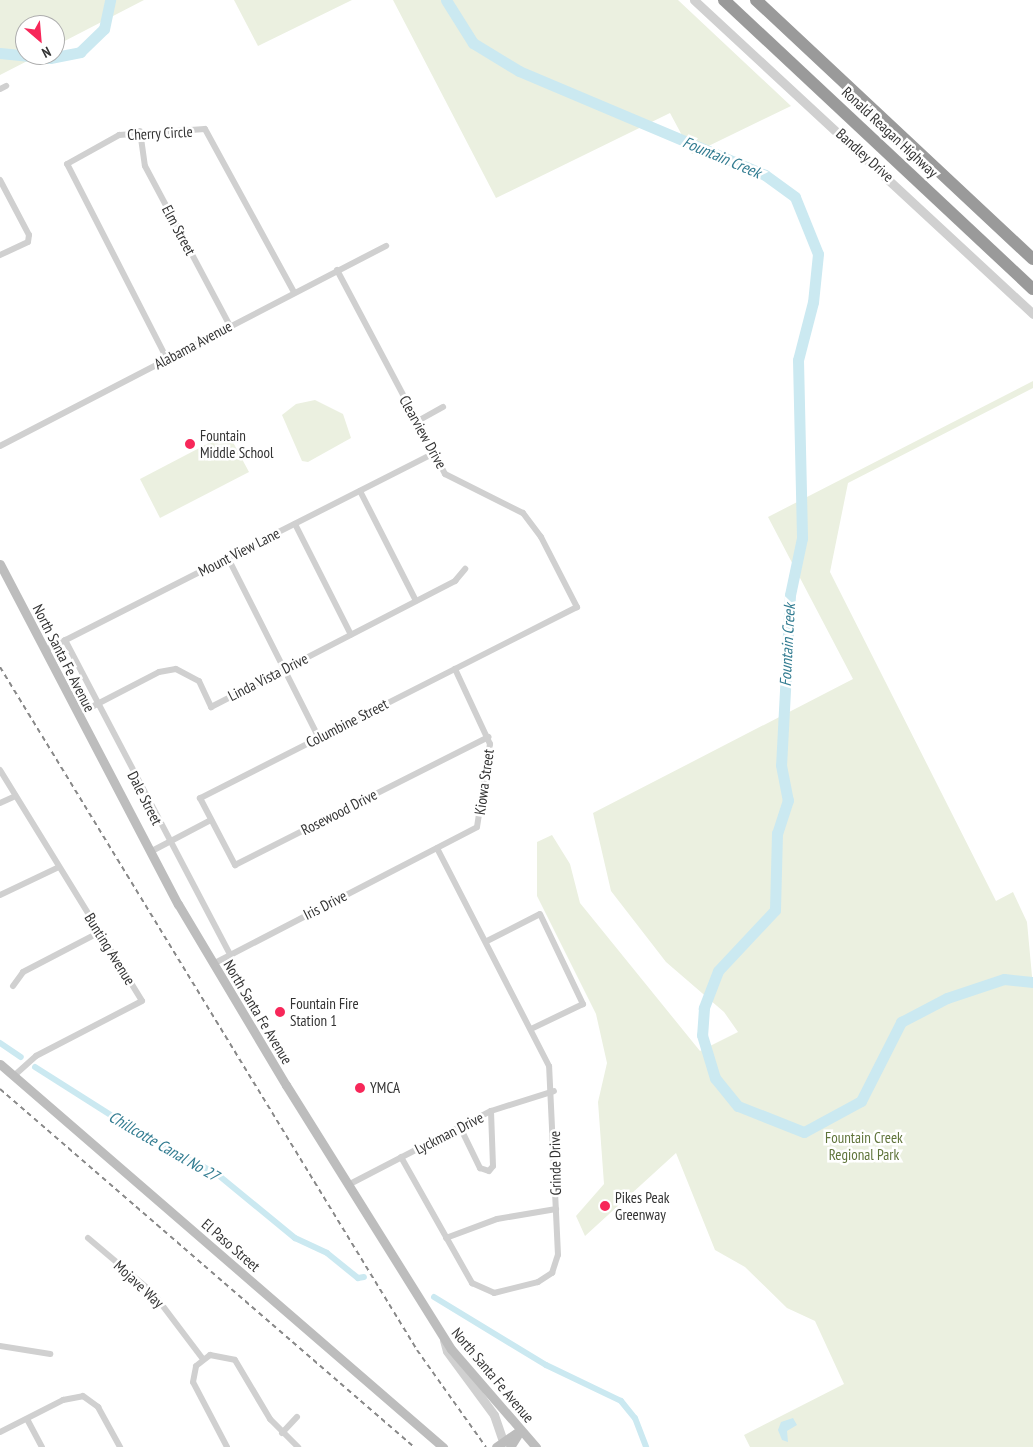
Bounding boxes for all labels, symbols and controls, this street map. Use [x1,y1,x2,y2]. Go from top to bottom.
north arrow [15,15,65,65]
text: N [39,43,54,62]
street label: Ronald Reagan Highway [838,83,942,181]
street label: Cherry Circle [127,122,193,144]
street label: Bandley Drive [832,124,898,186]
water label: Fountain Creek [680,132,764,182]
street label: Elm Street [158,202,200,258]
street label: Alabama Avenue [151,317,235,373]
street label: Clearview Drive [395,392,451,472]
place label: Fountain Middle School [200,426,273,461]
marker: Fountain Middle School [184,438,196,450]
street label: Mount View Lane [195,524,283,580]
street label: North Santa Fe Avenue [29,601,99,715]
water label: Fountain Creek [775,603,799,687]
street label: Linda Vista Drive [225,649,311,705]
street label: Columbine Street [303,695,391,751]
street label: Kiowa Street [470,748,498,816]
street label: Dale Street [124,768,166,828]
street label: Rosewood Drive [298,785,380,839]
street label: Iris Drive [300,886,350,924]
street label: Bunting Avenue [81,910,139,988]
street label: North Santa Fe Avenue [220,956,296,1068]
place label: Fountain Fire Station 1 [290,994,359,1029]
marker: Fountain Fire Station 1 [274,1006,286,1018]
place label: YMCA [370,1079,400,1097]
marker: YMCA [354,1082,366,1094]
water label: Chillcotte Canal No 27 [106,1107,222,1185]
street label: Lyckman Drive [412,1108,486,1158]
park label: Fountain Creek Regional Park [825,1128,903,1163]
street label: Grinde Drive [545,1131,565,1195]
place label: Pikes Peak Greenway [615,1188,669,1223]
marker: Pikes Peak Greenway [599,1200,611,1212]
street label: El Paso Street [198,1215,264,1275]
street label: Mojave Way [110,1256,168,1312]
street label: North Santa Fe Avenue [448,1324,538,1426]

